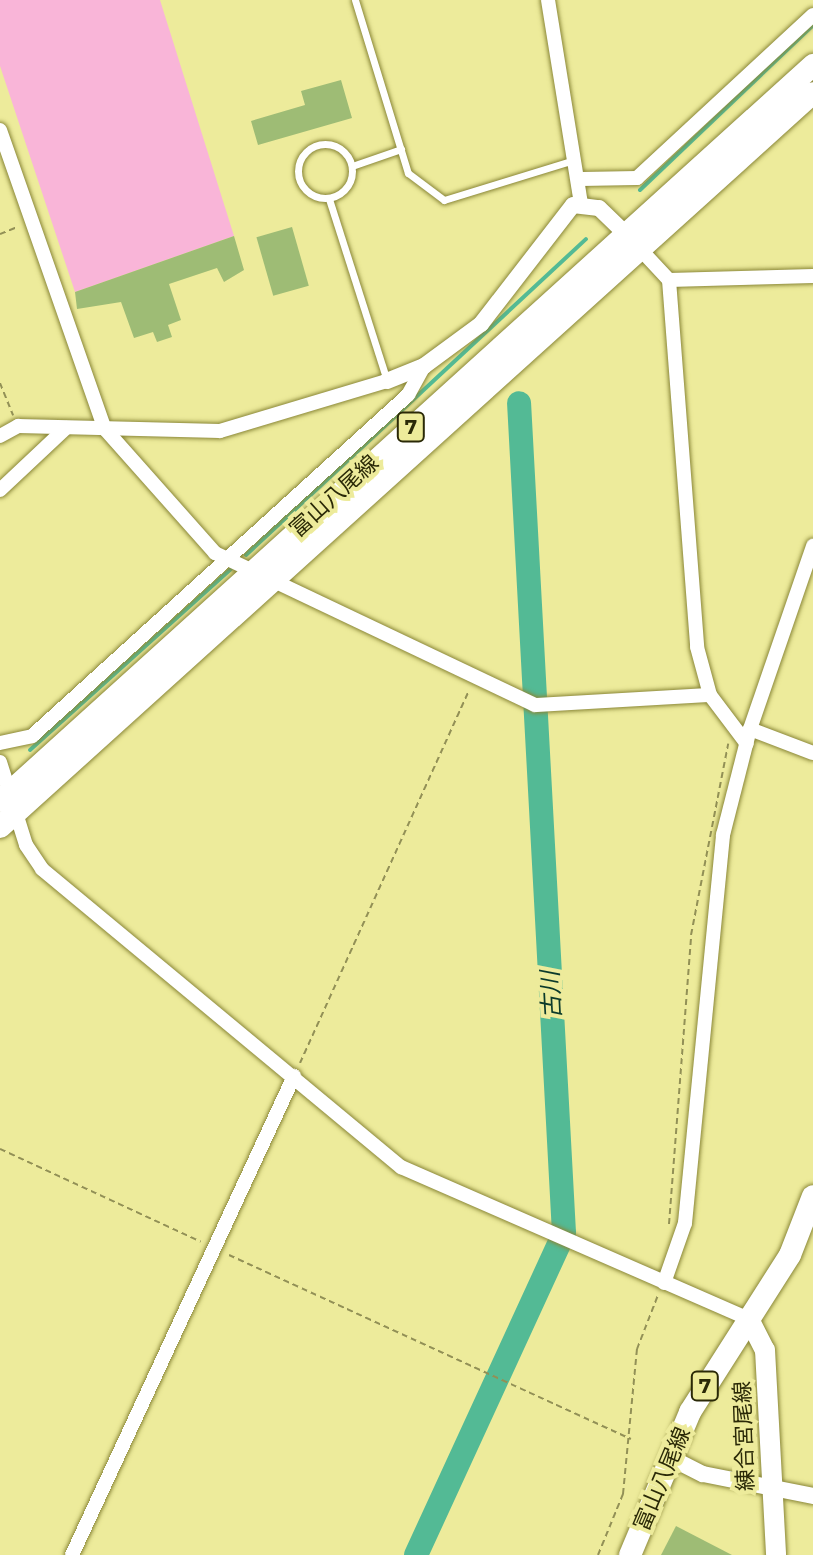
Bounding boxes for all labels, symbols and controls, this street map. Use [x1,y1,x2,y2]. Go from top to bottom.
road number: 7 [395,411,427,443]
street label: 富山八尾線 [284,449,384,543]
water label: 古川 [535,970,567,1020]
road number: 7 [689,1370,721,1402]
street label: 練合宮尾線 [729,1381,759,1491]
street label: 富山八尾線 [628,1423,696,1535]

